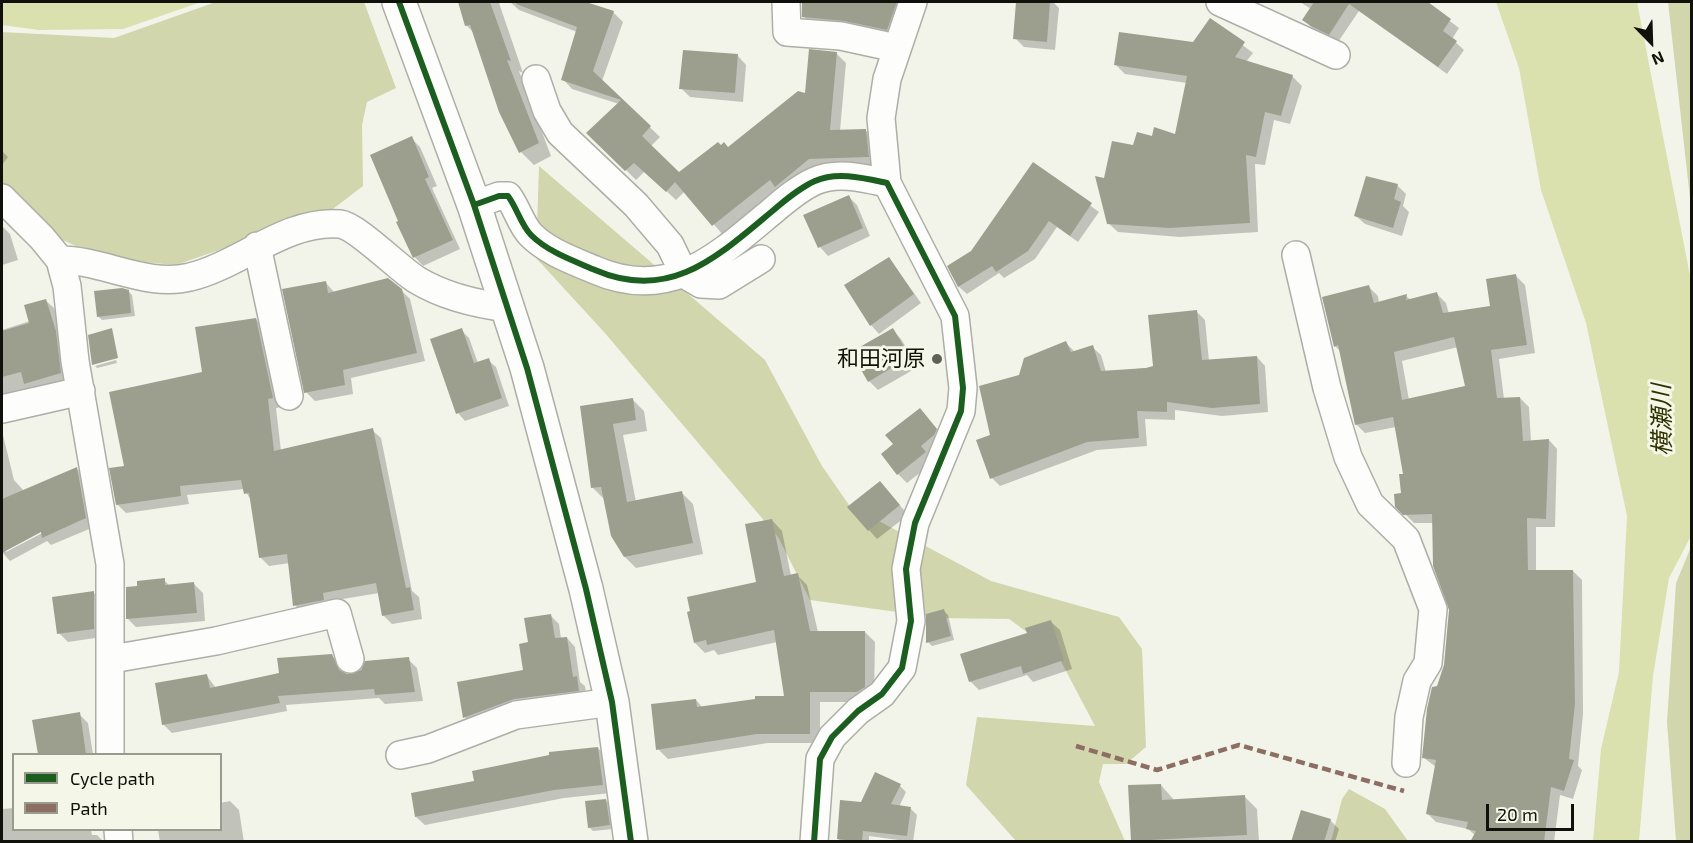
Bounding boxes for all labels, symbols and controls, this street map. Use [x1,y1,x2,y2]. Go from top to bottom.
north arrow [1621,12,1681,72]
text: N [1649,48,1667,70]
place label: 和田河原 [837,346,925,372]
marker: 和田河原 [930,352,944,366]
water label: 横瀬川 [1647,384,1677,456]
legend [12,753,222,831]
text: Cycle path [70,767,155,789]
scale bar [1489,792,1578,830]
text: Path [70,797,108,819]
text: 20 m [1497,803,1538,825]

